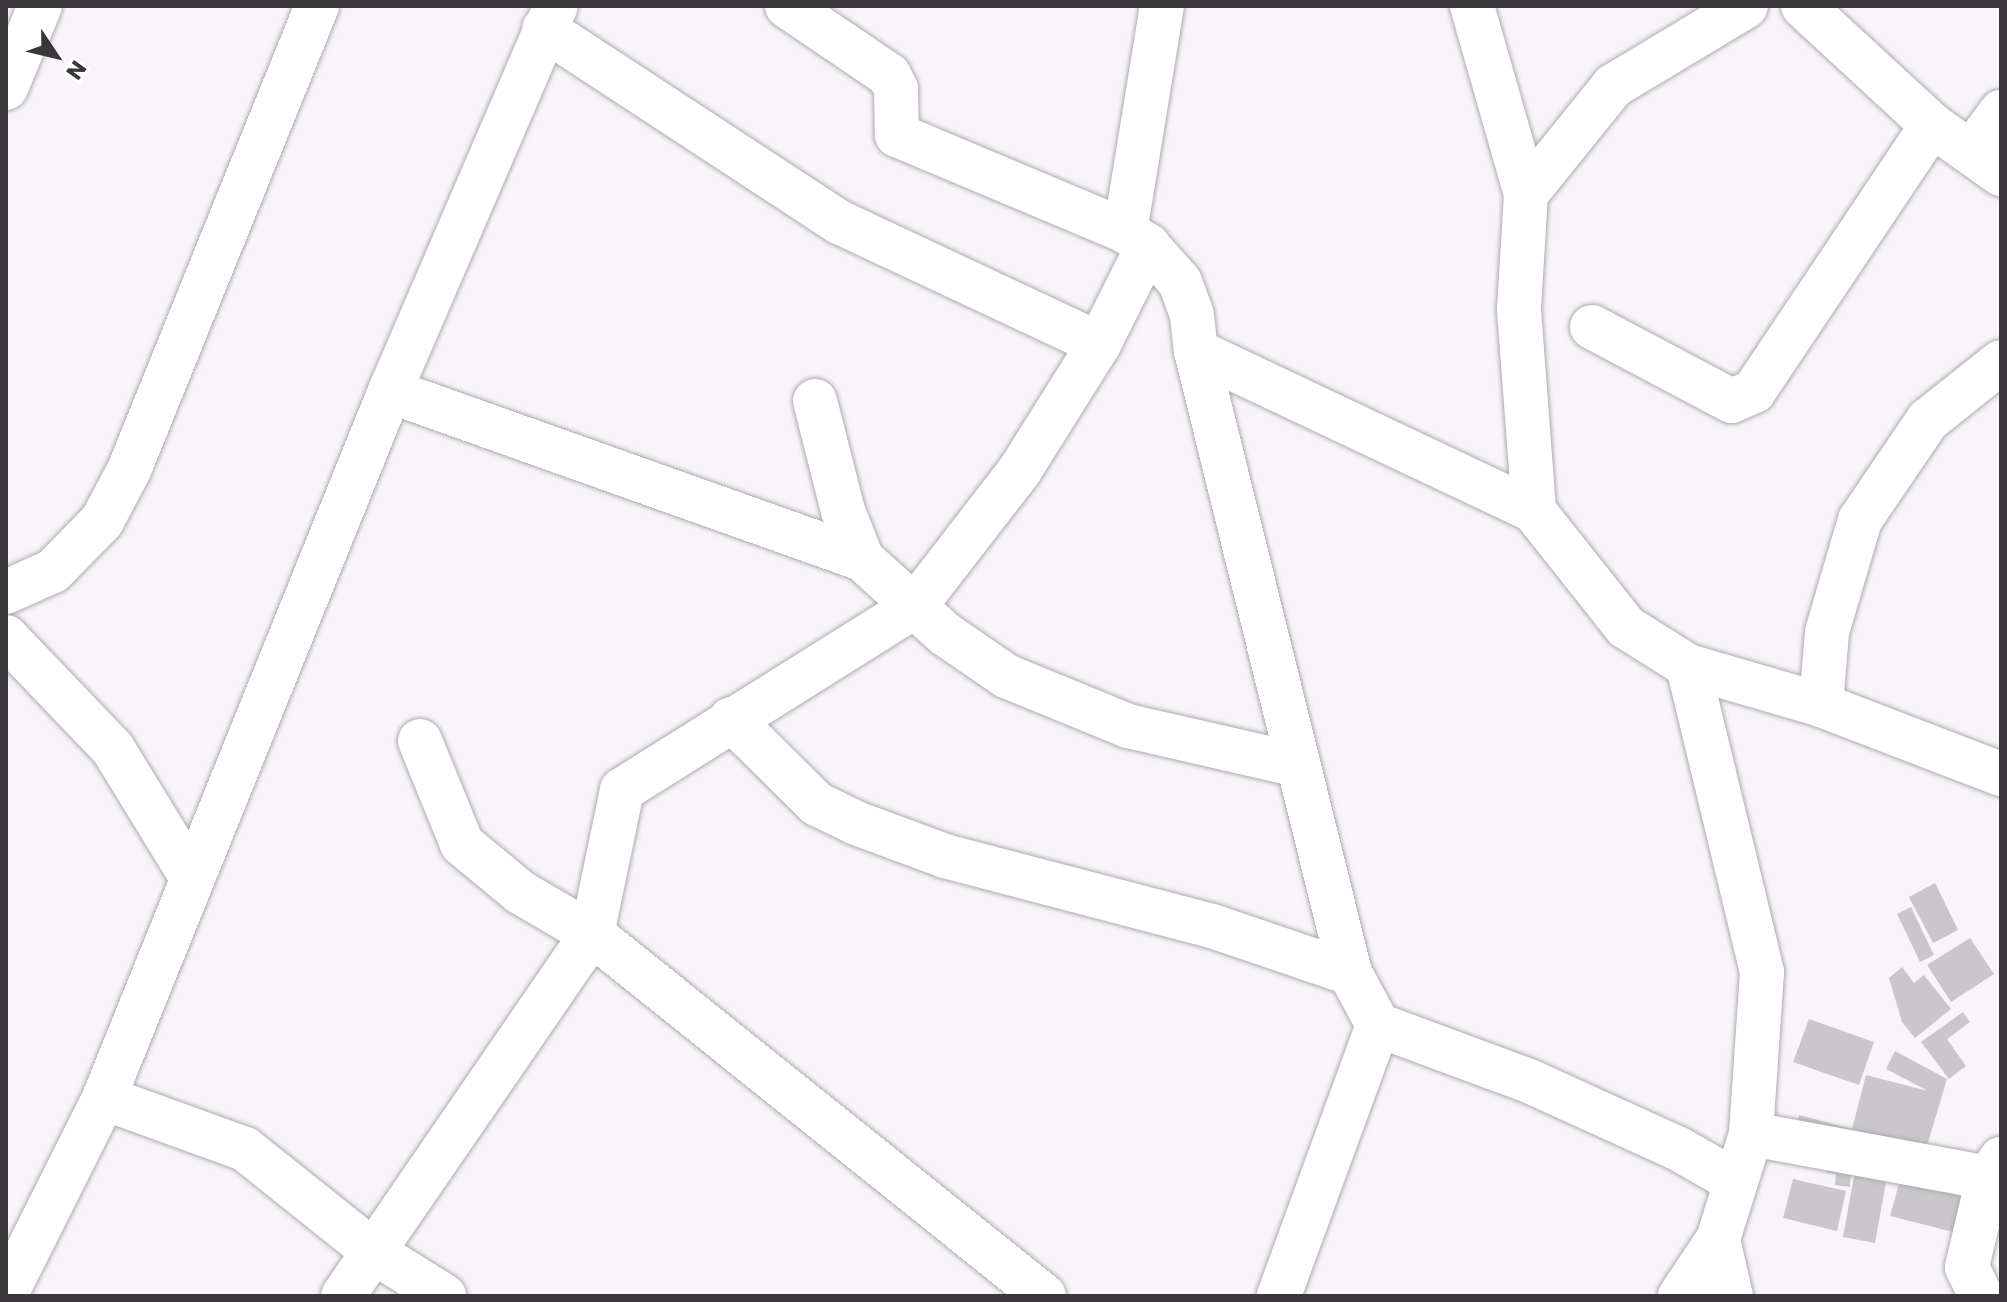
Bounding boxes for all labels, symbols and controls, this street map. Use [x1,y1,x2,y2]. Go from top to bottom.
north arrow [16,16,96,96]
text: N [59,54,94,86]

